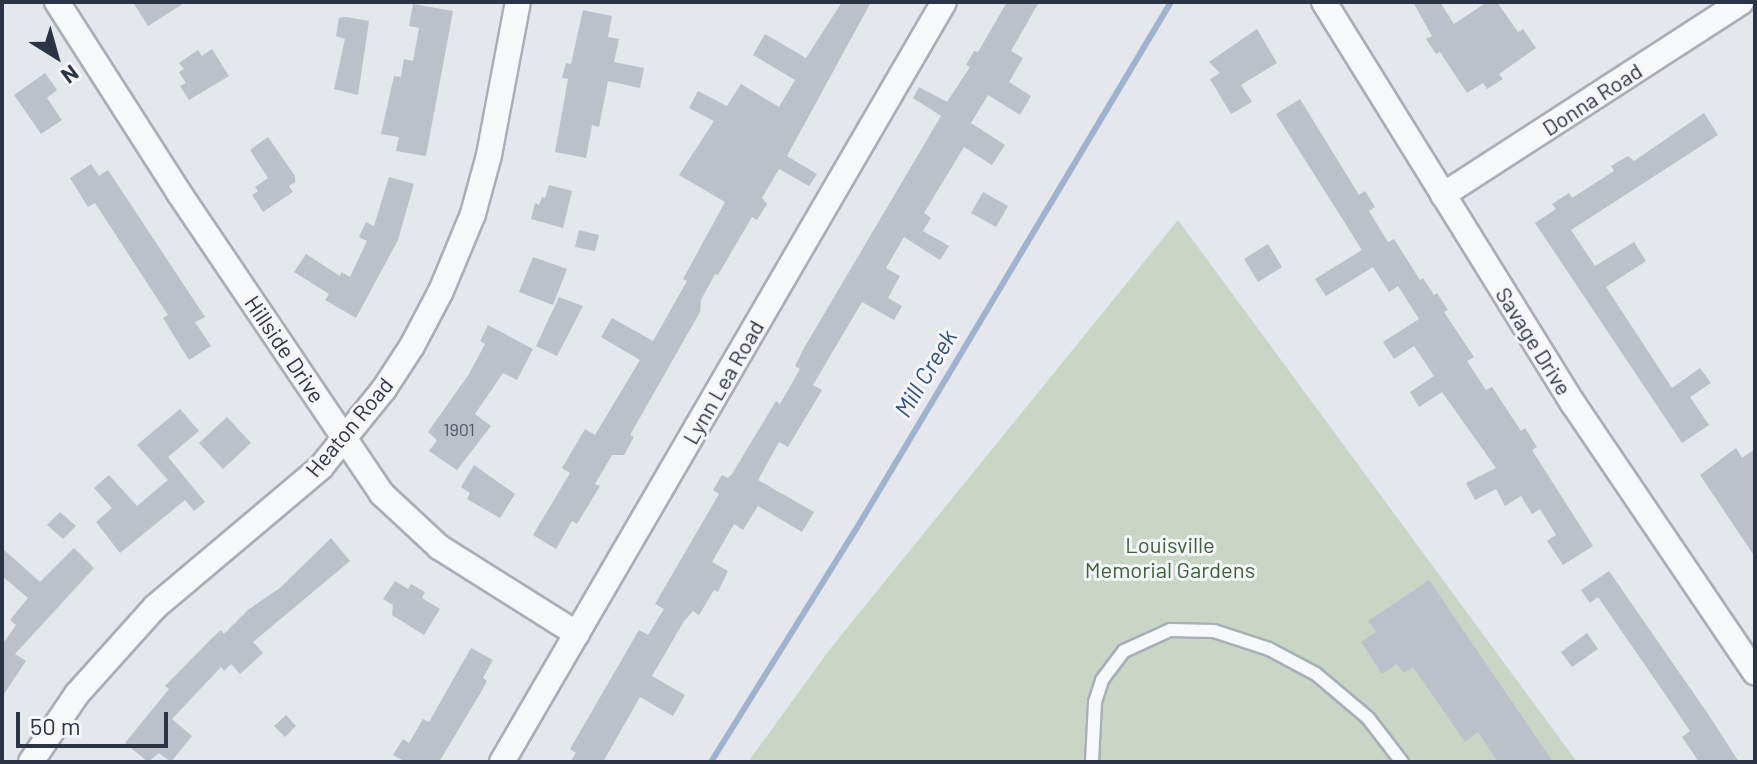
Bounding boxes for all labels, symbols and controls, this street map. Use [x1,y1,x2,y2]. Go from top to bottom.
north arrow [16,16,96,96]
street label: Donna Road [1537,57,1647,141]
text: N [57,60,84,90]
street label: Savage Drive [1490,282,1578,400]
street label: Hillside Drive [240,290,330,408]
street label: Lynn Lea Road [677,315,769,449]
water label: Mill Creek [888,324,962,422]
street label: Heaton Road [300,372,398,482]
house number: 1901 [443,418,475,440]
park label: Louisville Memorial Gardens [1085,531,1255,582]
scale bar [20,696,172,746]
text: 50 m [30,711,81,740]

